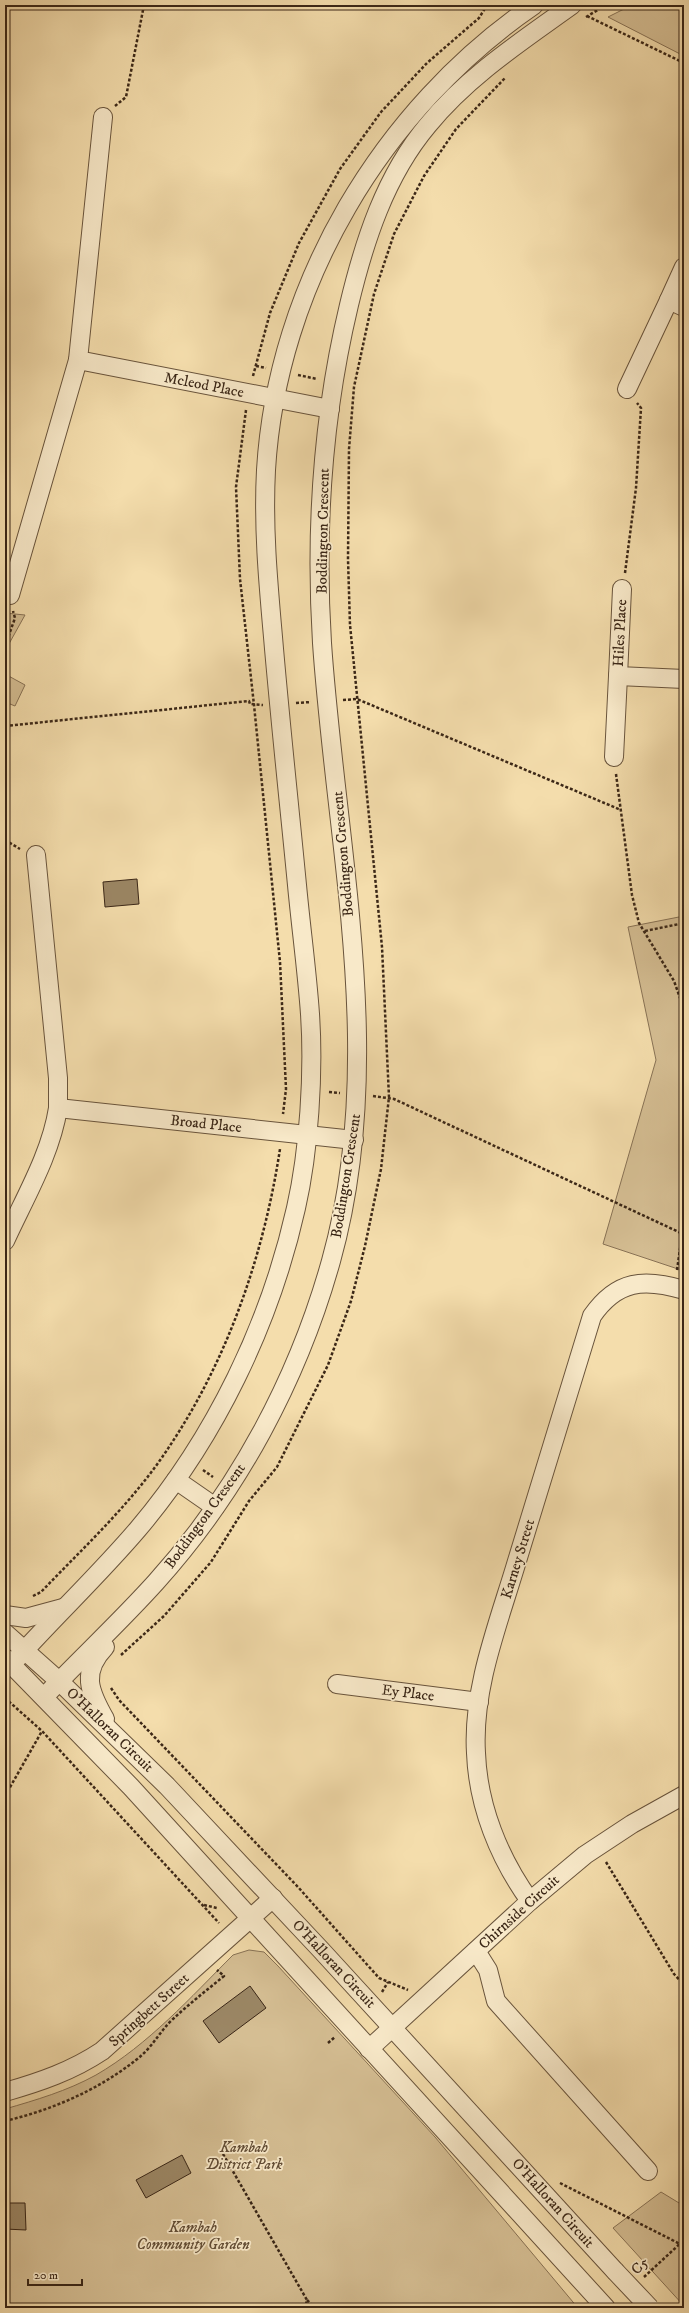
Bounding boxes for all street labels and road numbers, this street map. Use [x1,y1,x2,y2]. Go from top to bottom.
street label: Mcleod Place [163,368,245,402]
street label: Boddington Crescent [312,468,334,594]
street label: Hiles Place [609,599,631,667]
street label: Boddington Crescent [328,790,358,918]
street label: Broad Place [169,1111,243,1137]
street label: Boddington Crescent [327,1112,365,1240]
street label: Boddington Crescent [160,1459,250,1572]
street label: Karney Street [497,1517,539,1601]
street label: Ey Place [381,1680,435,1706]
street label: O'Halloran Circuit [62,1683,158,1777]
street label: Chirnside Circuit [475,1871,564,1953]
street label: O'Halloran Circuit [288,1916,380,2012]
street label: Springbett Street [105,1969,193,2051]
street label: O'Halloran Circuit [508,2154,598,2252]
street label: C5 [627,2253,653,2279]

